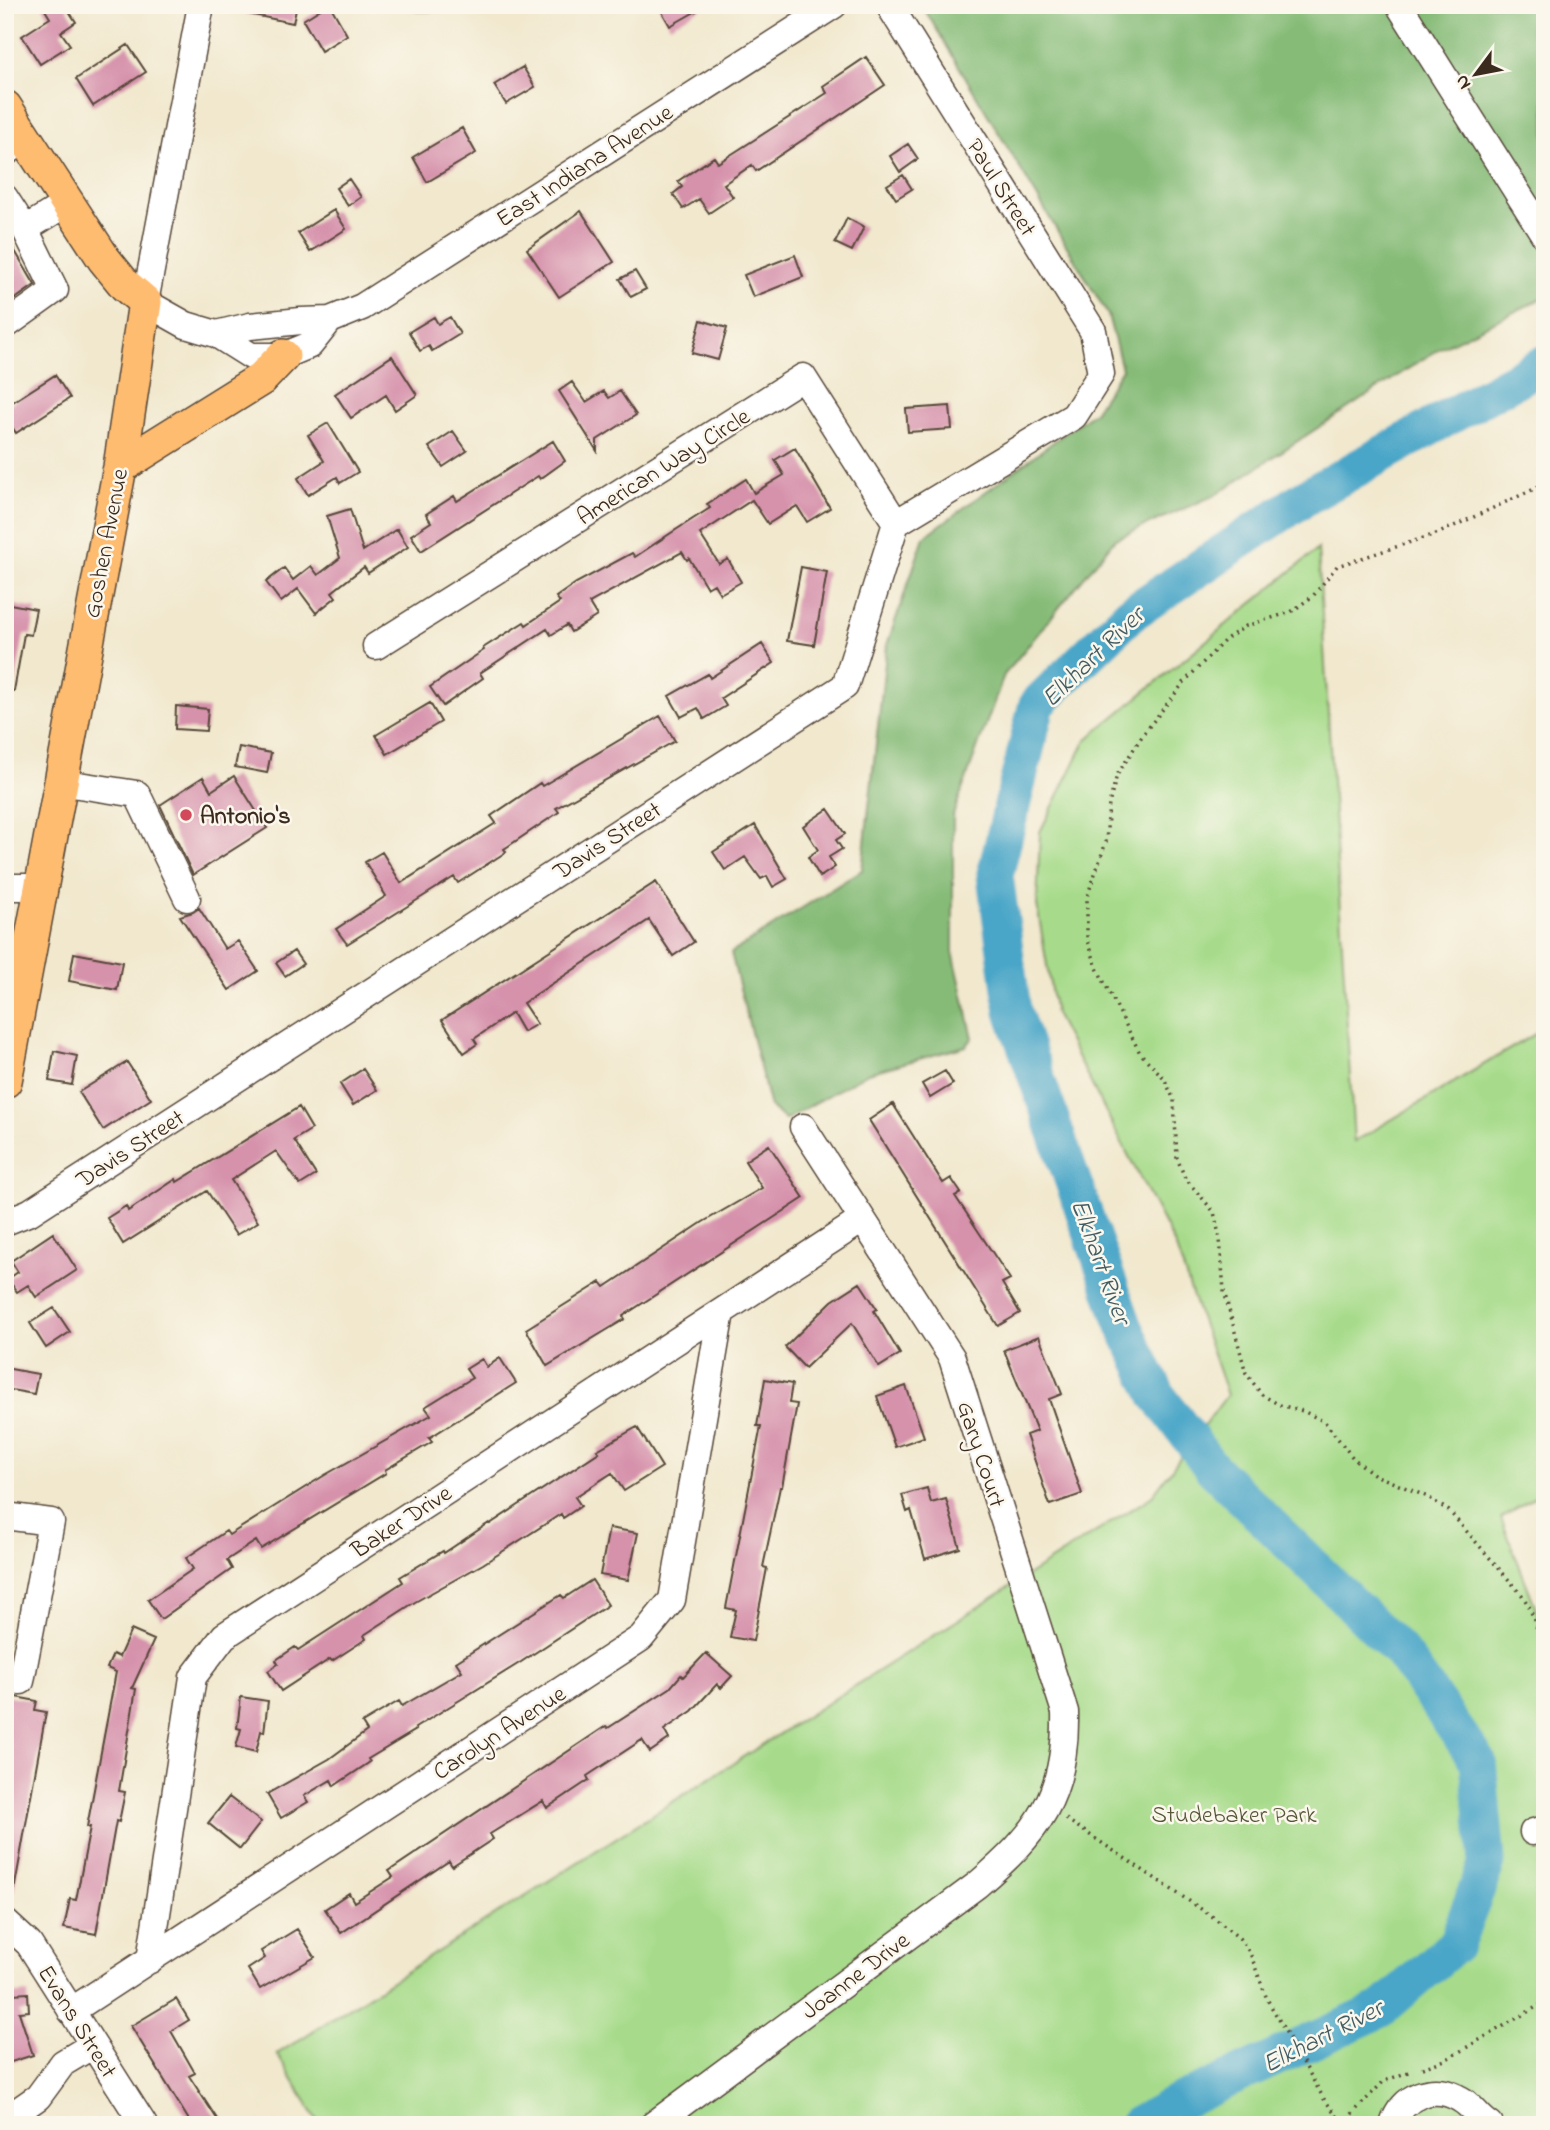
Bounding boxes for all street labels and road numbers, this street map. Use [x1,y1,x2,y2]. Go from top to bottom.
street label: East Indiana Avenue [490,97,681,237]
street label: Paul Street [956,133,1044,244]
street label: American Way Circle [571,401,759,536]
street label: Goshen Avenue [76,466,139,621]
street label: Davis Street [546,794,669,891]
street label: Davis Street [69,1102,192,1199]
street label: Gary Court [945,1397,1013,1513]
street label: Baker Drive [344,1477,460,1569]
street label: Carolyn Avenue [427,1678,575,1791]
street label: Joanne Drive [795,1924,918,2029]
street label: Evans Street [27,1959,124,2086]

